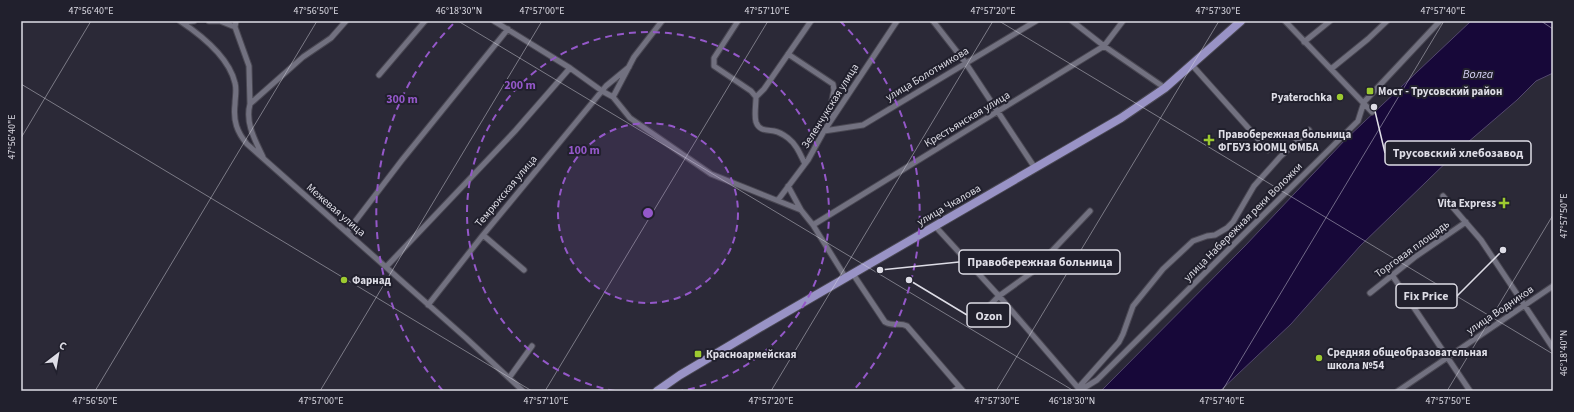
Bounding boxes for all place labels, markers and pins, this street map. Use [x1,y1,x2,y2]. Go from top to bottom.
place label: Мост - Трусовский район [1378,84,1502,99]
marker: Мост - Трусовский район [1365,86,1375,96]
place label: Pyaterochka [1271,90,1332,105]
marker: Pyaterochka [1335,92,1345,102]
place label: Правобережная больница ФГБУЗ ЮОМЦ ФМБА [1218,127,1351,155]
marker: Правобережная больница ФГБУЗ ЮОМЦ ФМБА [1203,134,1215,146]
callout: Трусовский хлебозавод [1385,141,1531,165]
place label: Vita Express [1437,196,1496,211]
marker: Vita Express [1499,198,1509,208]
centre of rings [641,206,655,220]
callout: Правобережная больница [959,250,1120,274]
place label: Фарнад [352,273,391,288]
marker: Фарнад [339,275,349,285]
callout: Fix Price [1396,284,1457,308]
callout: Ozon [967,303,1010,327]
place label: Средняя общеобразовательная школа №54 [1327,345,1488,373]
place label: Красноармейская [706,347,797,362]
marker: Красноармейская [693,349,703,359]
marker: Средняя общеобразовательная школа №54 [1314,353,1324,363]

